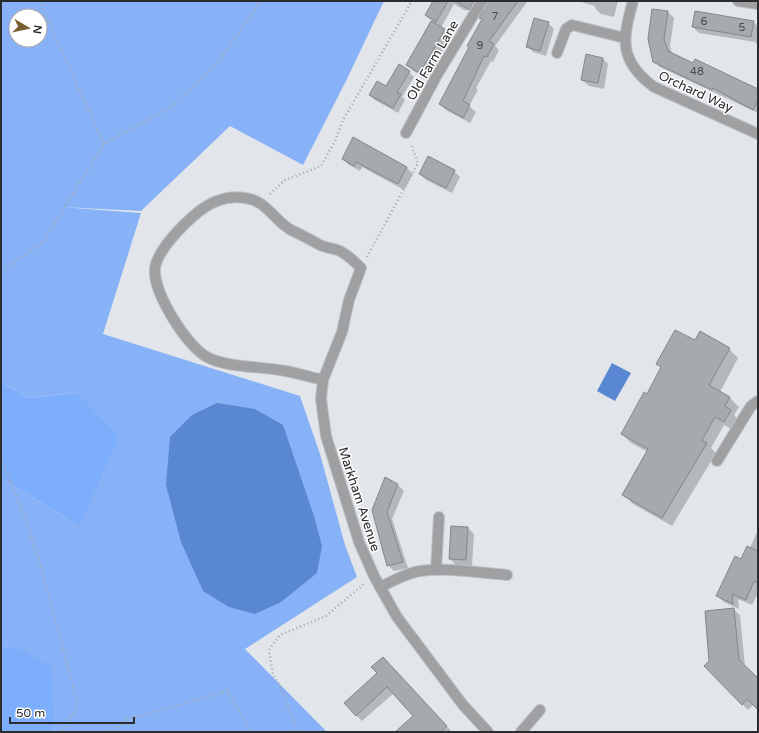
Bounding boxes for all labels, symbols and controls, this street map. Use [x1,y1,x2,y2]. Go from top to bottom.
north arrow [8,8,48,48]
house number: 7 [492,10,499,23]
house number: 6 [701,15,708,28]
street label: Old Farm Lane [403,18,462,103]
house number: 5 [739,21,746,34]
text: N [30,24,44,35]
house number: 9 [477,39,484,52]
house number: 48 [690,65,704,78]
street label: Orchard Way [656,68,735,116]
street label: Markham Avenue [335,445,383,554]
scale bar [10,699,134,725]
text: 50 m [16,706,45,720]

